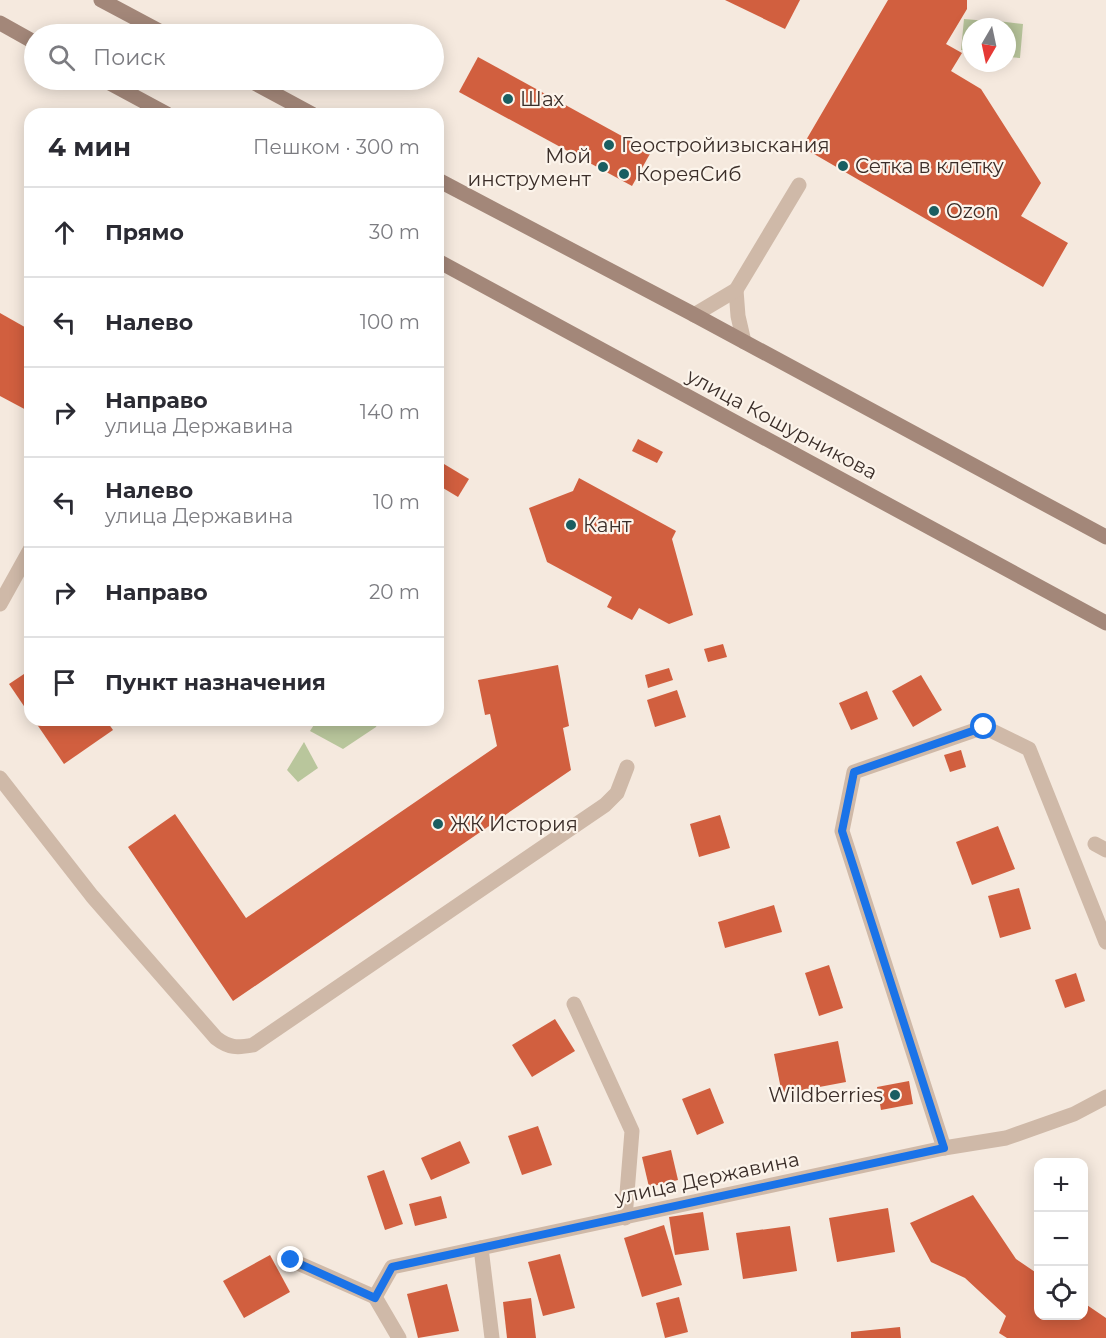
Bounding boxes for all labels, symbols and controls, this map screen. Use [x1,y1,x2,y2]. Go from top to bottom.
north arrow [962,18,1016,72]
search box [24,24,444,90]
icon: search [45,41,78,74]
text: Поиск [93,44,165,71]
place label: Шах [520,87,565,111]
marker: Шах [501,92,515,106]
text: 4 мин [48,131,131,163]
place label: Геостройизыскания [621,133,830,157]
text: Пешком · 300 m [253,135,420,159]
marker: Геостройизыскания [602,138,616,152]
place label: Мой инструмент [468,144,592,191]
place label: Сетка в клетку [855,154,1004,178]
marker: Сетка в клетку [836,159,850,173]
marker: Мой инструмент [596,160,610,174]
place label: КореяСиб [636,162,741,186]
marker: КореяСиб [617,167,631,181]
place label: Ozon [946,199,999,223]
marker: Ozon [927,204,941,218]
icon: ahead [48,216,81,249]
text: Прямо [105,219,184,246]
text: 30 m [369,220,420,244]
icon: left [48,306,81,339]
text: Налево [105,309,193,336]
text: 100 m [360,310,420,334]
street label: улица Кошурникова [682,363,881,484]
text: Направо [105,387,208,414]
icon: right [48,396,81,429]
text: 140 m [360,400,420,424]
text: улица Державина [105,414,293,438]
text: Налево [105,477,193,504]
icon: left [48,486,81,519]
text: 10 m [373,490,420,514]
text: улица Державина [105,504,293,528]
place label: Кант [583,513,632,537]
marker: Кант [564,518,578,532]
icon: right [48,576,81,609]
text: Направо [105,579,208,606]
text: 20 m [369,580,420,604]
icon: arrive [48,666,81,699]
text: Пункт назначения [105,669,326,696]
route start [970,713,996,739]
place label: ЖК История [450,812,578,836]
marker: ЖК История [431,817,445,831]
place label: Wildberries [768,1083,883,1107]
marker: Wildberries [888,1088,902,1102]
street label: улица Державина [612,1147,801,1209]
map controls [1034,1158,1088,1320]
button: + [1034,1158,1088,1212]
button: − [1034,1212,1088,1266]
route end [277,1246,303,1272]
button: locate [1034,1266,1088,1320]

